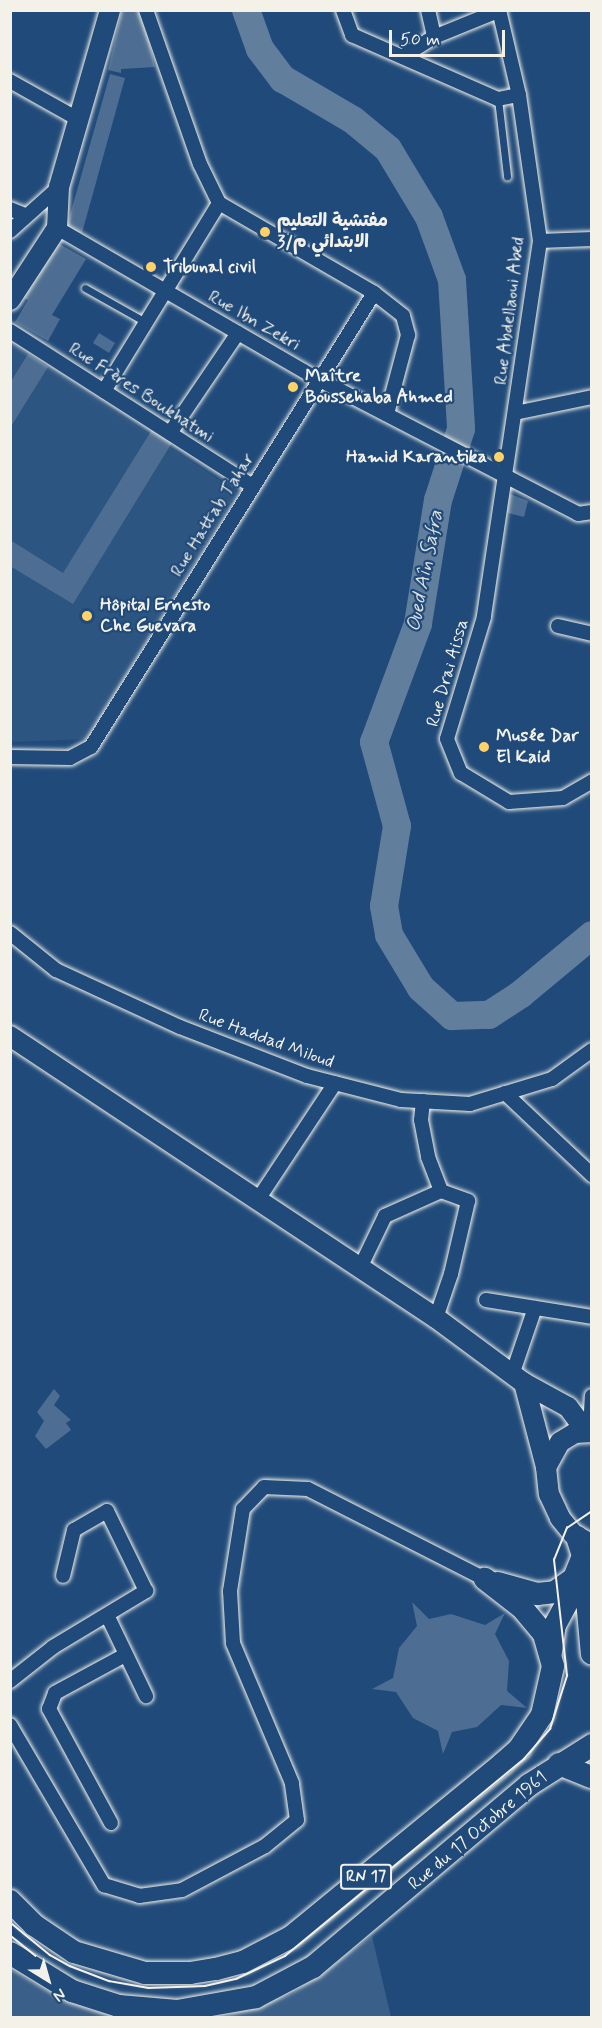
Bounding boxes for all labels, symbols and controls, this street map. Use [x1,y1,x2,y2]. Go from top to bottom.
scale bar [392,18,508,56]
text: 50 m [400,28,440,52]
place label: مفتشية التعليم الابتدائي م/3 [277,211,388,254]
marker: مفتشية التعليم الابتدائي م/3 [258,225,272,239]
street label: Rue Abdellaoui Abed [490,236,530,386]
place label: Tribunal civil [163,256,256,278]
marker: Tribunal civil [144,260,158,274]
street label: Rue Ibn Zekri [201,284,307,358]
street label: Rue Frères Boukhatmi [64,338,218,448]
place label: Maître Boussehaba Ahmed [305,366,452,409]
marker: Maître Boussehaba Ahmed [286,380,300,394]
place label: Hamid Karantika [349,446,487,468]
marker: Hamid Karantika [492,450,506,464]
street label: Rue Hattab Tahar [168,451,258,579]
water label: Oued Aîn Safra [401,507,449,635]
place label: Hôpital Ernesto Che Guevara [100,595,210,638]
marker: Hôpital Ernesto Che Guevara [78,607,96,625]
street label: Rue Drai Aissa [422,616,474,730]
place label: Musée Dar El Kaid [496,726,579,768]
marker: Musée Dar El Kaid [477,740,491,754]
street label: Rue Haddad Miloud [195,1004,337,1074]
street label: Rue du 17 Octobre 1961 [405,1767,551,1895]
road number: RN 17 [339,1864,393,1890]
north arrow [18,1950,78,2010]
text: N [49,1983,70,2006]

